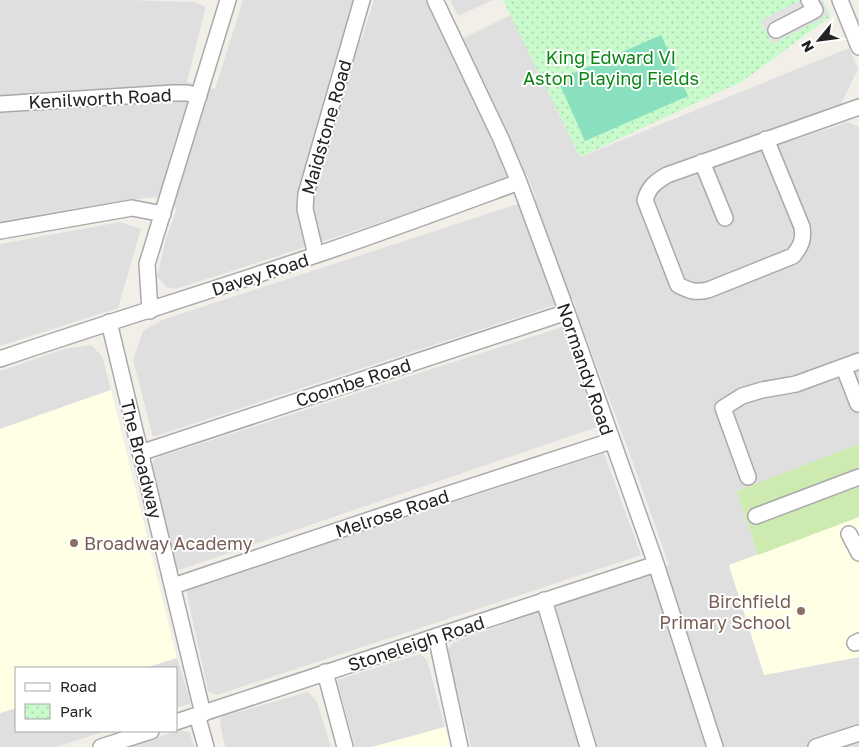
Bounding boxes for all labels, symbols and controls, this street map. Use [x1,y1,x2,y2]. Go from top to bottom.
north arrow [794,15,844,65]
text: N [797,38,817,55]
park label: King Edward VI Aston Playing Fields [523,46,699,89]
street label: Maidstone Road [296,57,356,197]
street label: Kenilworth Road [28,83,172,113]
street label: Davey Road [209,248,311,300]
street label: Normandy Road [553,300,619,438]
street label: Coombe Road [293,353,413,411]
street label: The Broadway [117,397,167,521]
street label: Melrose Road [333,484,451,542]
place label: Broadway Academy [84,532,253,554]
marker: Broadway Academy [68,537,80,549]
place label: Birchfield Primary School [659,590,791,633]
marker: Birchfield Primary School [795,605,807,617]
street label: Stoneleigh Road [345,611,487,675]
legend [15,667,178,732]
text: Road [60,677,97,695]
text: Park [60,702,93,720]

